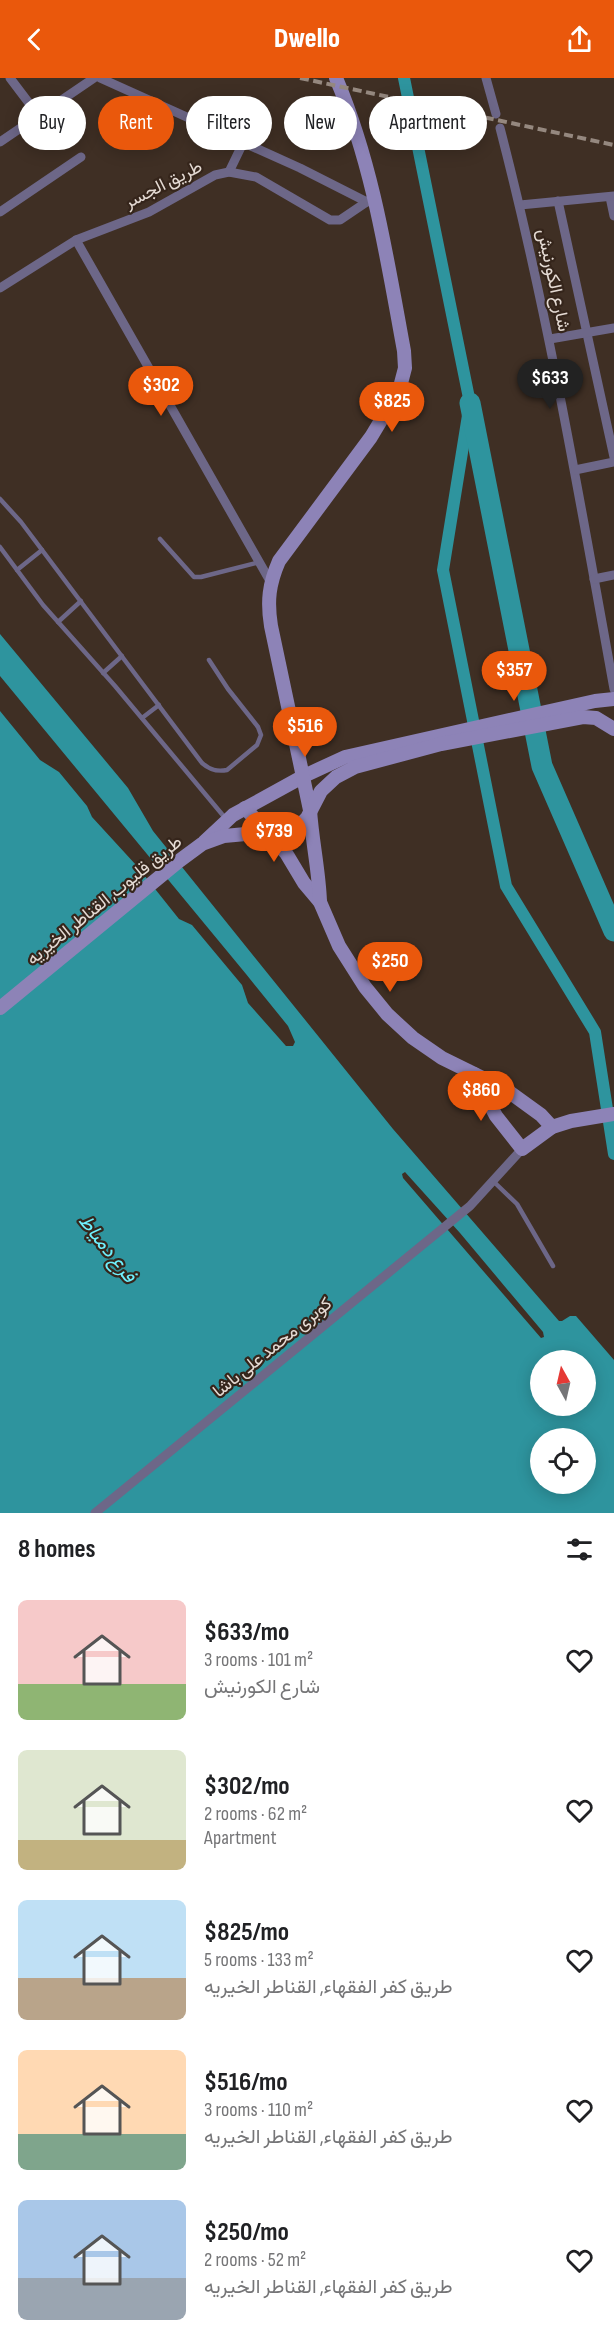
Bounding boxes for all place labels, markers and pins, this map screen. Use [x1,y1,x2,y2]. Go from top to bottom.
pin: $633 [514,359,586,410]
pin: $302 [125,366,197,417]
pin: $825 [356,382,428,433]
pin: $357 [478,651,550,702]
pin: $516 [269,707,341,758]
pin: $739 [238,812,310,863]
pin: $250 [354,942,426,993]
pin: $860 [445,1071,517,1122]

